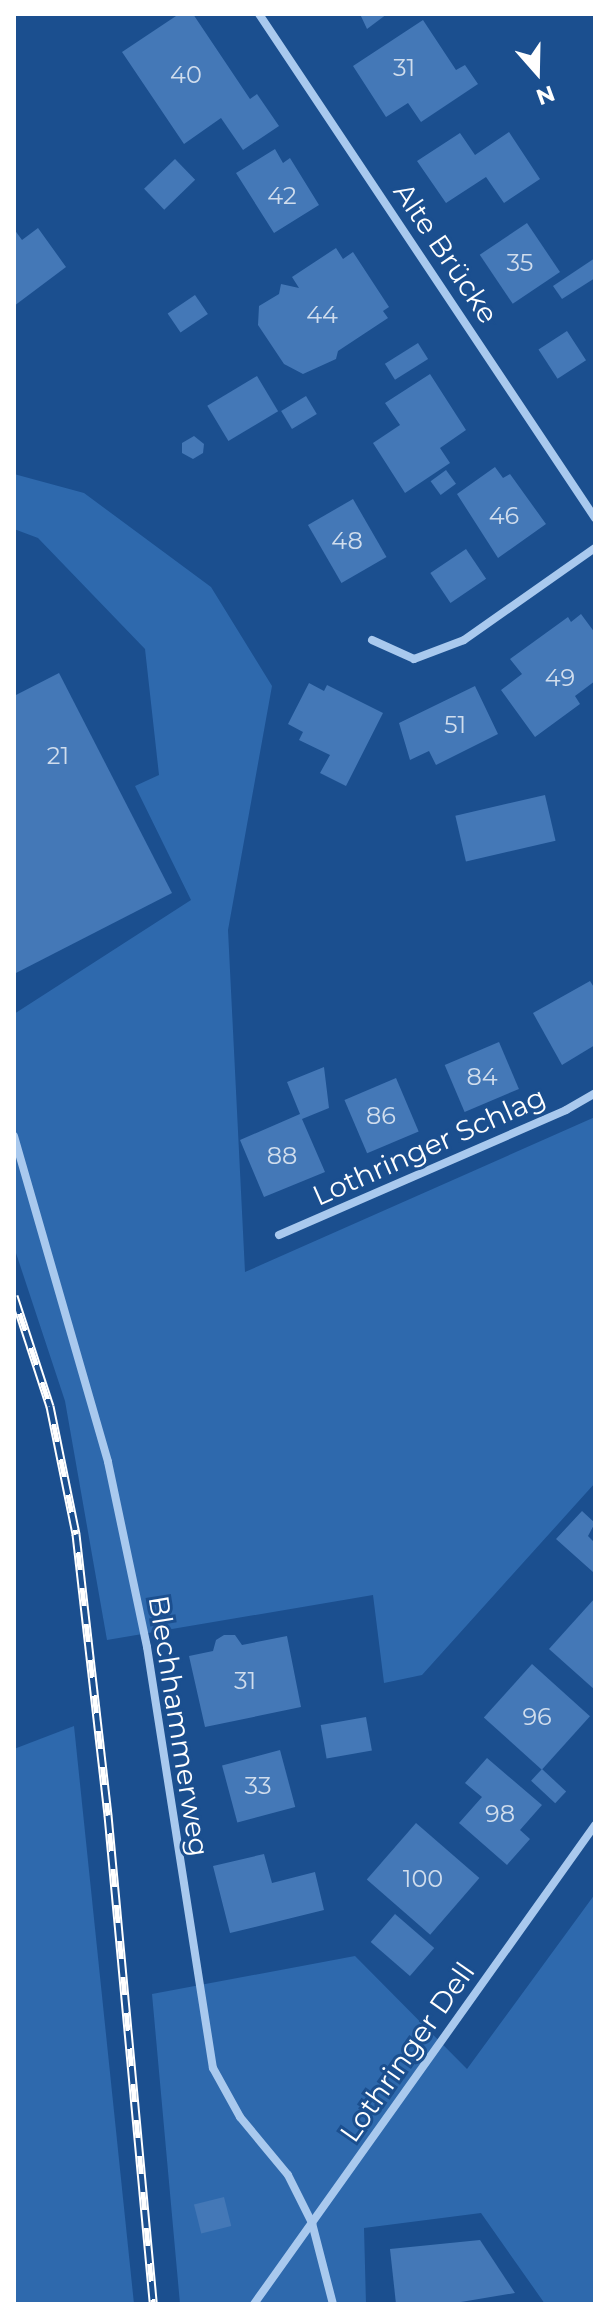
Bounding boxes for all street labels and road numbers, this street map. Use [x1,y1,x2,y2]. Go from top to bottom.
street label: Alte Brücke [387,176,505,330]
street label: Lothringer Schlag [307,1080,551,1212]
street label: Blechhammerweg [142,1593,216,1859]
street label: Lothringer Dell [333,1956,481,2148]

